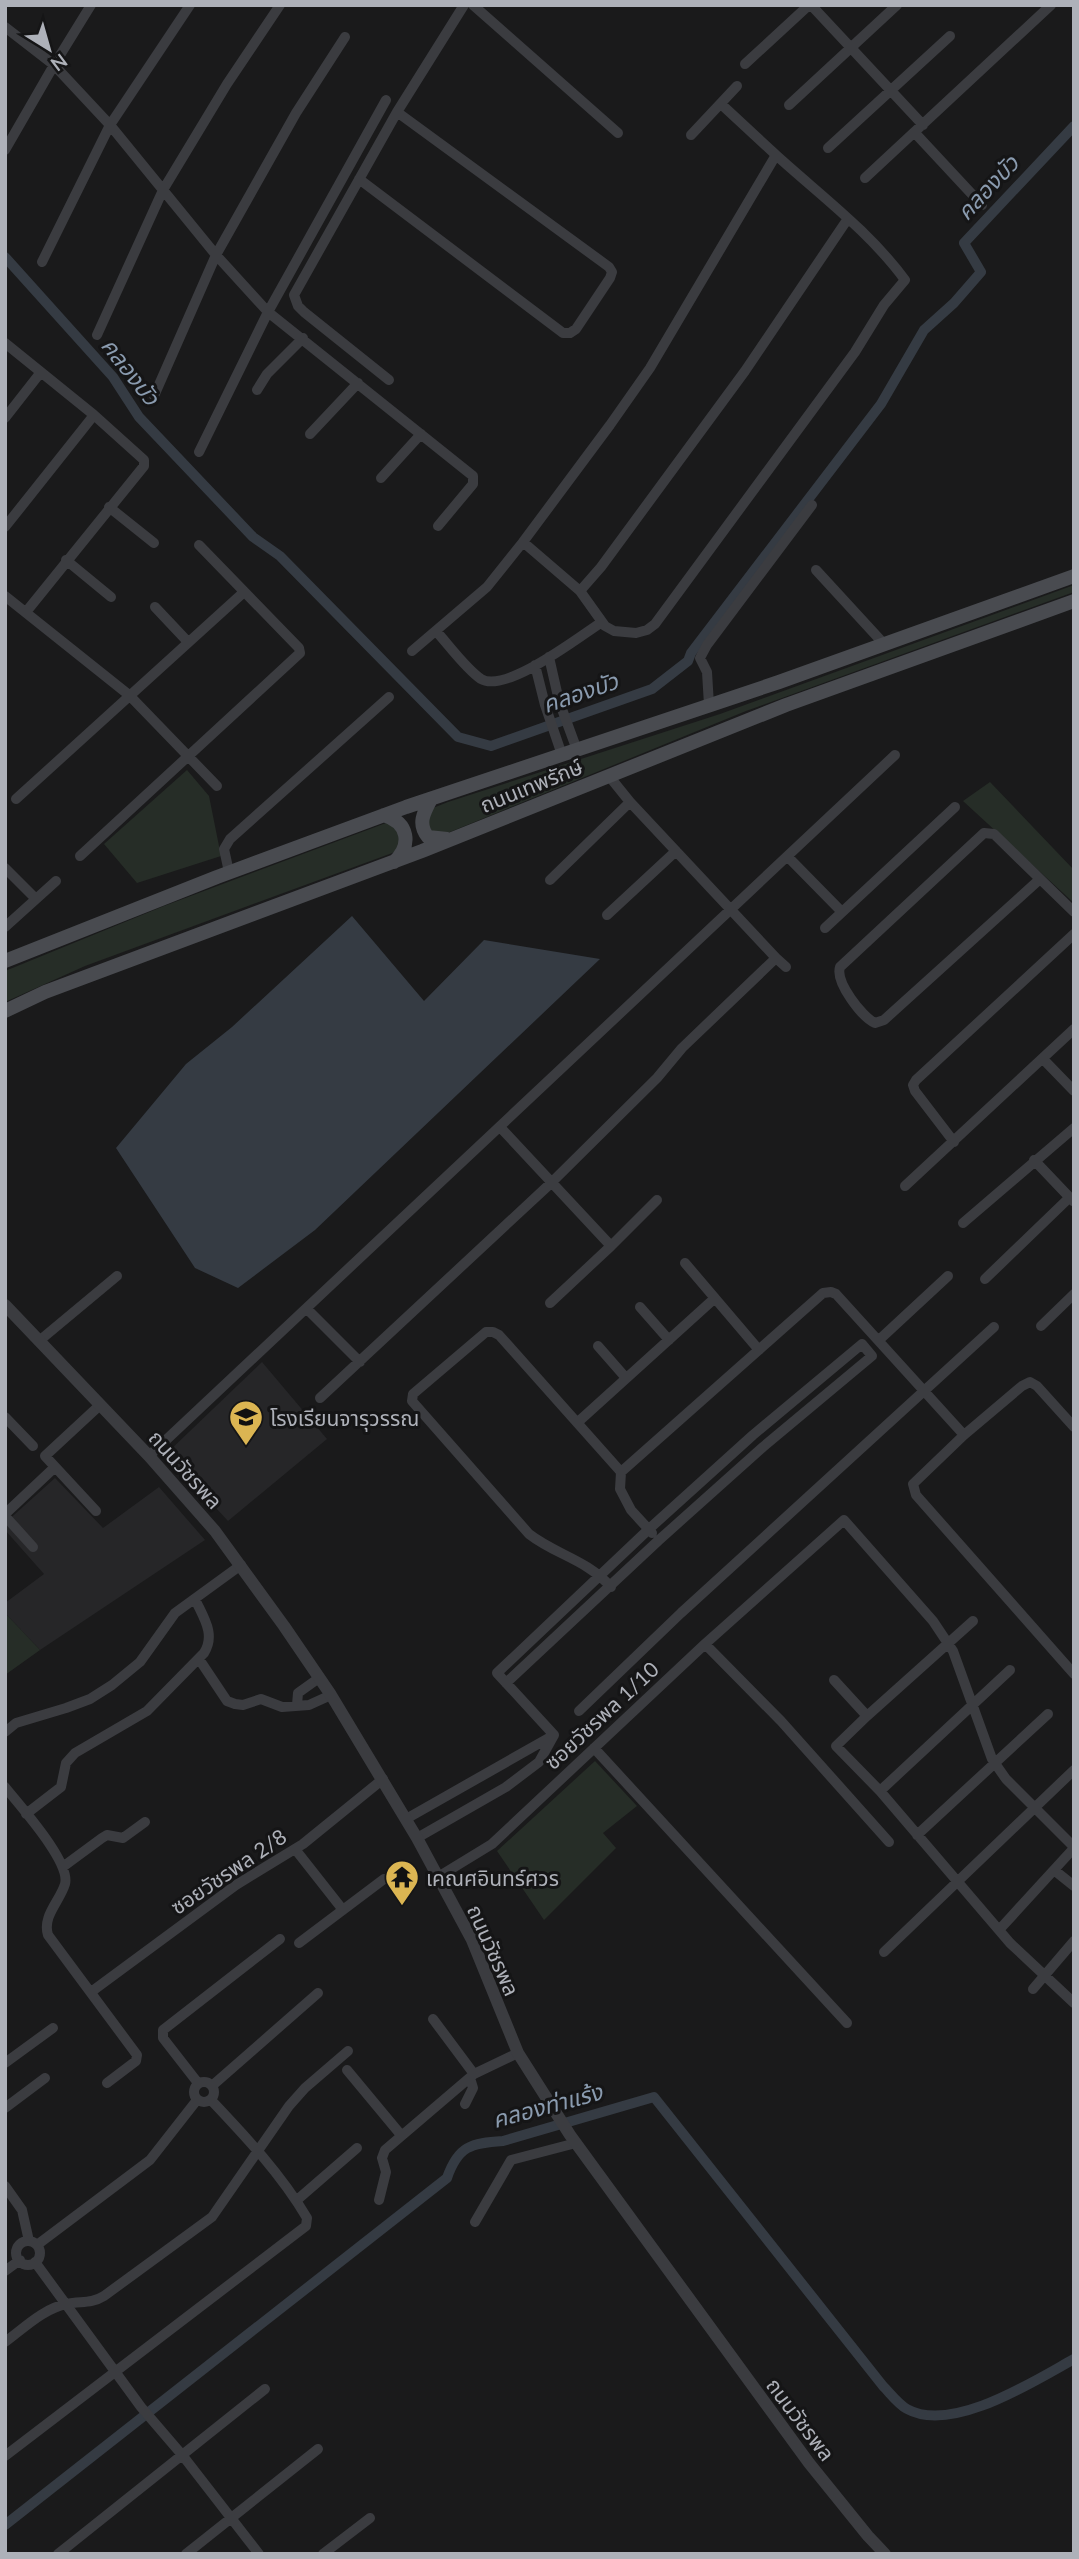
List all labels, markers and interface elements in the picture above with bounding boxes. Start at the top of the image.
north arrow [14,14,84,84]
text: N [47,49,72,77]
water label: คลองบัว [950,148,1024,225]
water label: คลองบัว [96,332,166,411]
water label: คลองบัว [539,666,622,718]
street label: ถนนเทพรักษ์ [476,753,586,817]
school or university icon: โรงเรียนจารุวรรณ [227,1398,265,1447]
place label: โรงเรียนจารุวรรณ [270,1405,419,1432]
street label: ถนนวัชรพล [144,1425,228,1513]
street label: ซอยวัชรพล 1/10 [539,1656,663,1774]
street label: ซอยวัชรพล 2/8 [165,1823,291,1919]
temple icon: เคณศอินทร์ศวร [383,1858,421,1907]
place label: เคณศอินทร์ศวร [426,1865,559,1890]
street label: ถนนวัชรพล [463,1901,525,1999]
water label: คลองท่าแร้ง [489,2076,607,2133]
street label: ถนนวัชรพล [762,2373,840,2465]

